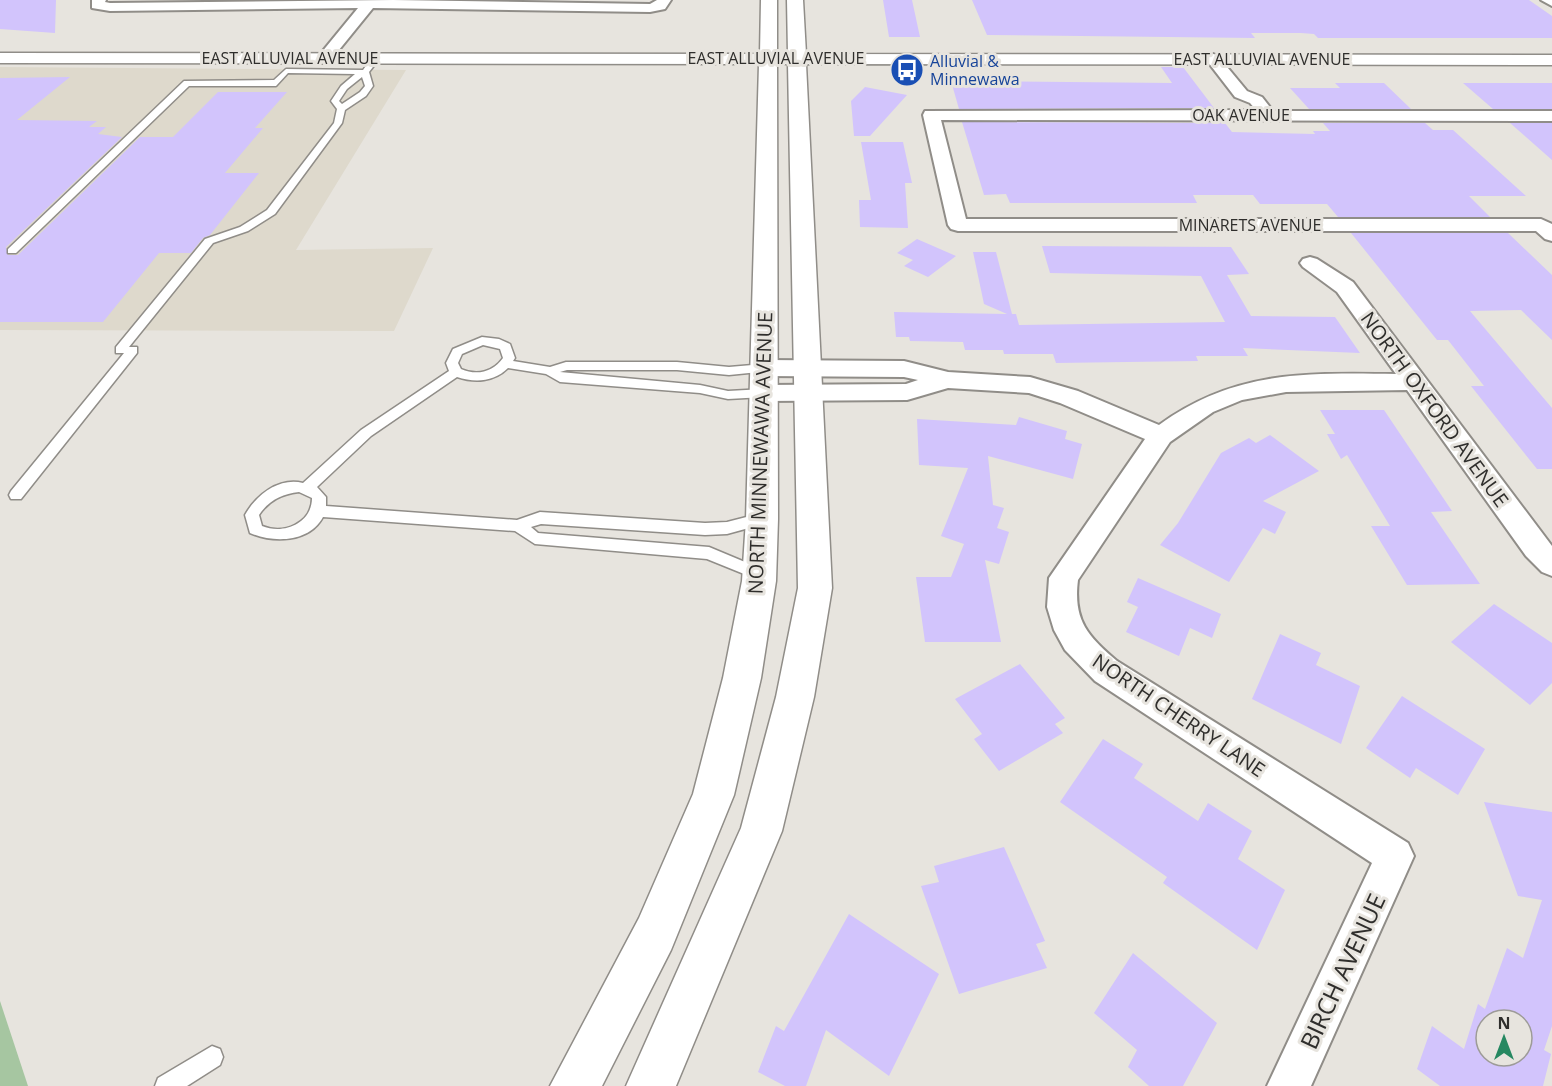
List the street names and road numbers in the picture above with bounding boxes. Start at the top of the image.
street label: EAST ALLUVIAL AVENUE [201,47,379,69]
street label: EAST ALLUVIAL AVENUE [687,47,865,69]
street label: EAST ALLUVIAL AVENUE [1173,48,1351,70]
street label: OAK AVENUE [1192,104,1290,126]
street label: MINARETS AVENUE [1179,214,1321,236]
street label: NORTH OXFORD AVENUE [1355,306,1515,512]
street label: NORTH MINNEWAWA AVENUE [742,311,778,595]
street label: NORTH CHERRY LANE [1087,647,1271,783]
street label: BIRCH AVENUE [1292,888,1392,1054]

